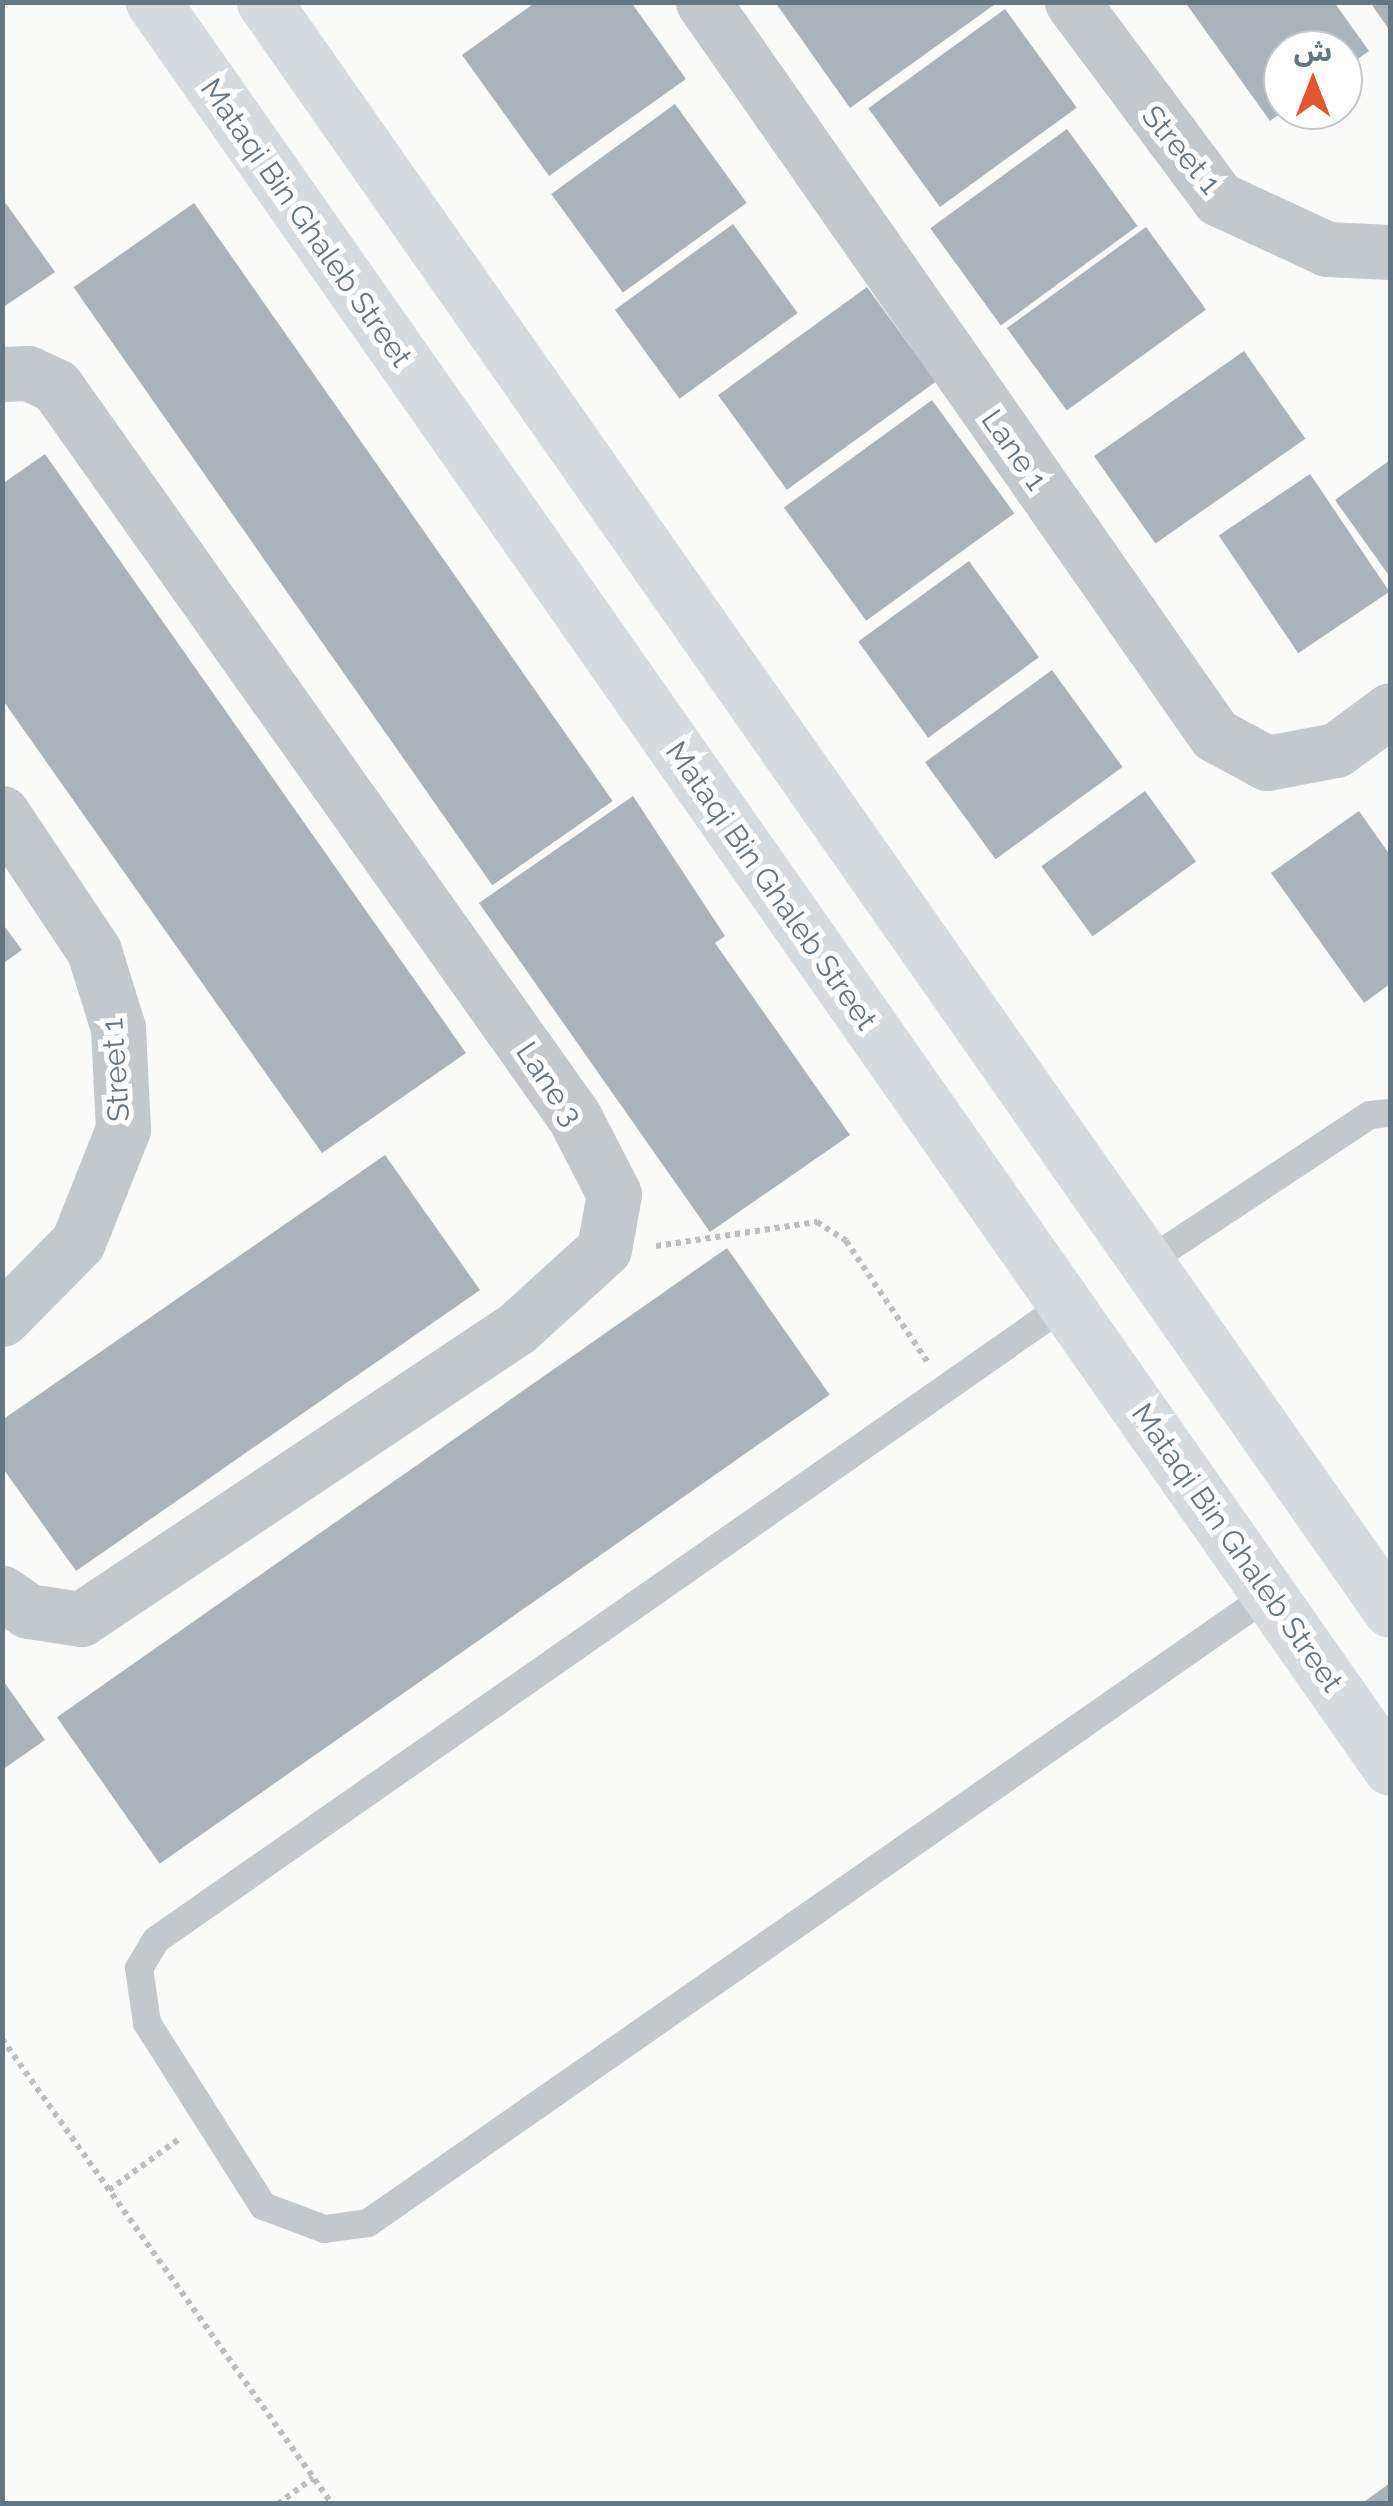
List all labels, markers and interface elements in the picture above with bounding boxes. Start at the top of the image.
north arrow [1263,30,1363,130]
text: ش [1294,35,1332,68]
street label: Mataqi Bin Ghaleb Street [193,72,419,374]
street label: Street 1 [1134,99,1228,201]
street label: Lane 1 [974,403,1054,497]
street label: Mataqi Bin Ghaleb Street [658,735,884,1037]
street label: Street 1 [94,1017,138,1123]
street label: Lane 3 [508,1036,590,1132]
street label: Mataqi Bin Ghaleb Street [1124,1397,1350,1699]

